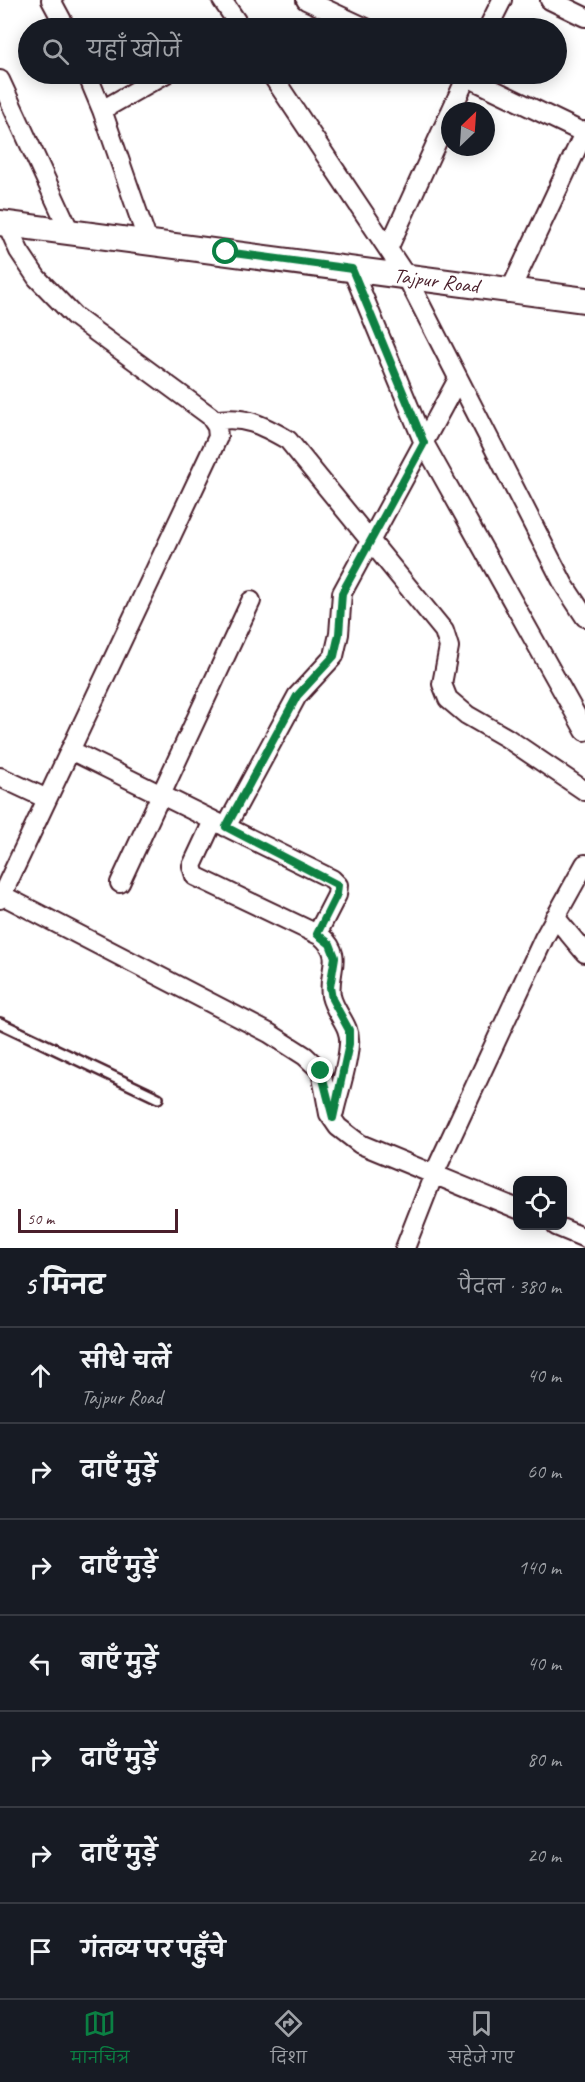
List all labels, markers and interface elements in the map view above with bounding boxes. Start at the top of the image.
search box [18,18,567,84]
icon: search [39,35,72,68]
text: यहाँ खोजें [87,36,181,64]
north arrow [441,102,495,156]
route start [212,238,238,264]
street label: Tajpur Road [392,262,484,299]
route end [307,1057,333,1083]
map controls [513,1176,567,1230]
button: locate [513,1176,567,1230]
scale bar [18,1206,178,1234]
text: 50 m [27,1209,54,1229]
text: 5 मिनट [24,1269,105,1302]
text: पैदल · 380 m [458,1274,561,1299]
text: सीधे चलें [81,1347,171,1375]
icon: ahead [24,1359,57,1392]
text: 40 m [527,1363,561,1388]
text: Tajpur Road [81,1385,162,1410]
icon: right [24,1455,57,1488]
text: दाएँ मुड़ें [81,1456,157,1484]
text: 60 m [527,1459,561,1484]
icon: right [24,1551,57,1584]
text: दाएँ मुड़ें [81,1552,157,1580]
text: 140 m [518,1555,561,1580]
icon: left [24,1647,57,1680]
text: बाएँ मुड़ें [81,1648,158,1676]
text: 40 m [527,1651,561,1676]
icon: right [24,1743,57,1776]
text: दाएँ मुड़ें [81,1744,157,1772]
text: 80 m [527,1747,561,1772]
icon: right [24,1839,57,1872]
text: दाएँ मुड़ें [81,1840,157,1868]
text: 20 m [527,1843,561,1868]
icon: arrive [24,1935,57,1968]
text: गंतव्य पर पहुँचे [81,1936,225,1964]
tab: मानचित्र [71,2007,129,2075]
tab: दिशा [271,2007,307,2075]
tab: सहेजे गए [448,2007,514,2075]

